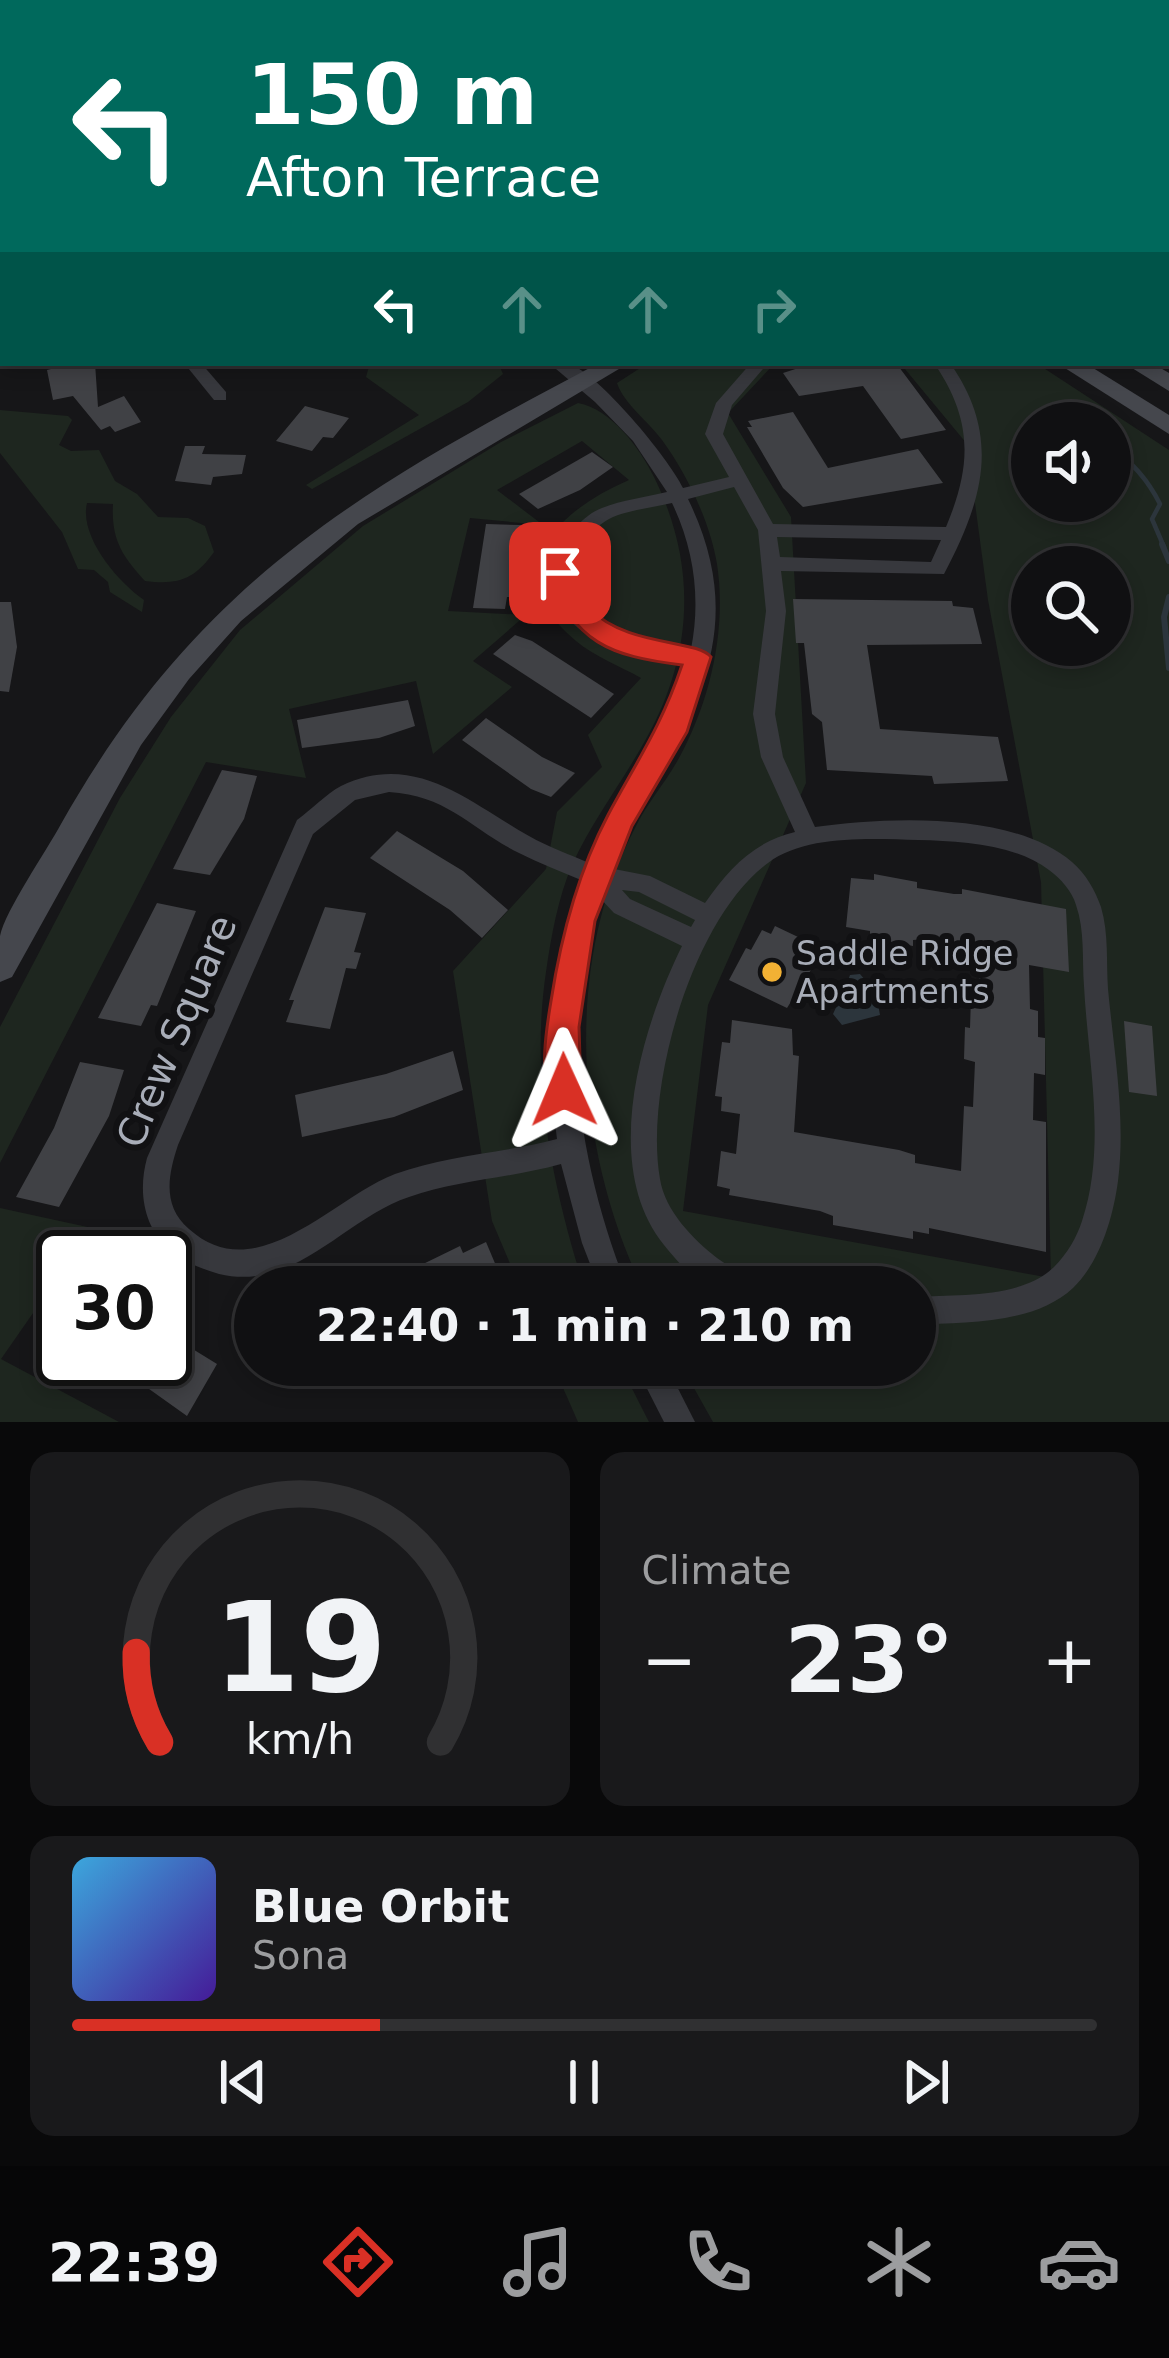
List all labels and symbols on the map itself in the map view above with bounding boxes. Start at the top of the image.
pin [509,522,611,624]
street label: Crew Square [107,908,246,1154]
place label: Saddle Ridge Apartments [796,934,1013,1011]
marker: Saddle Ridge Apartments [759,959,785,985]
position arrow [501,1027,627,1153]
speed limit sign: 30 [36,1230,192,1386]

